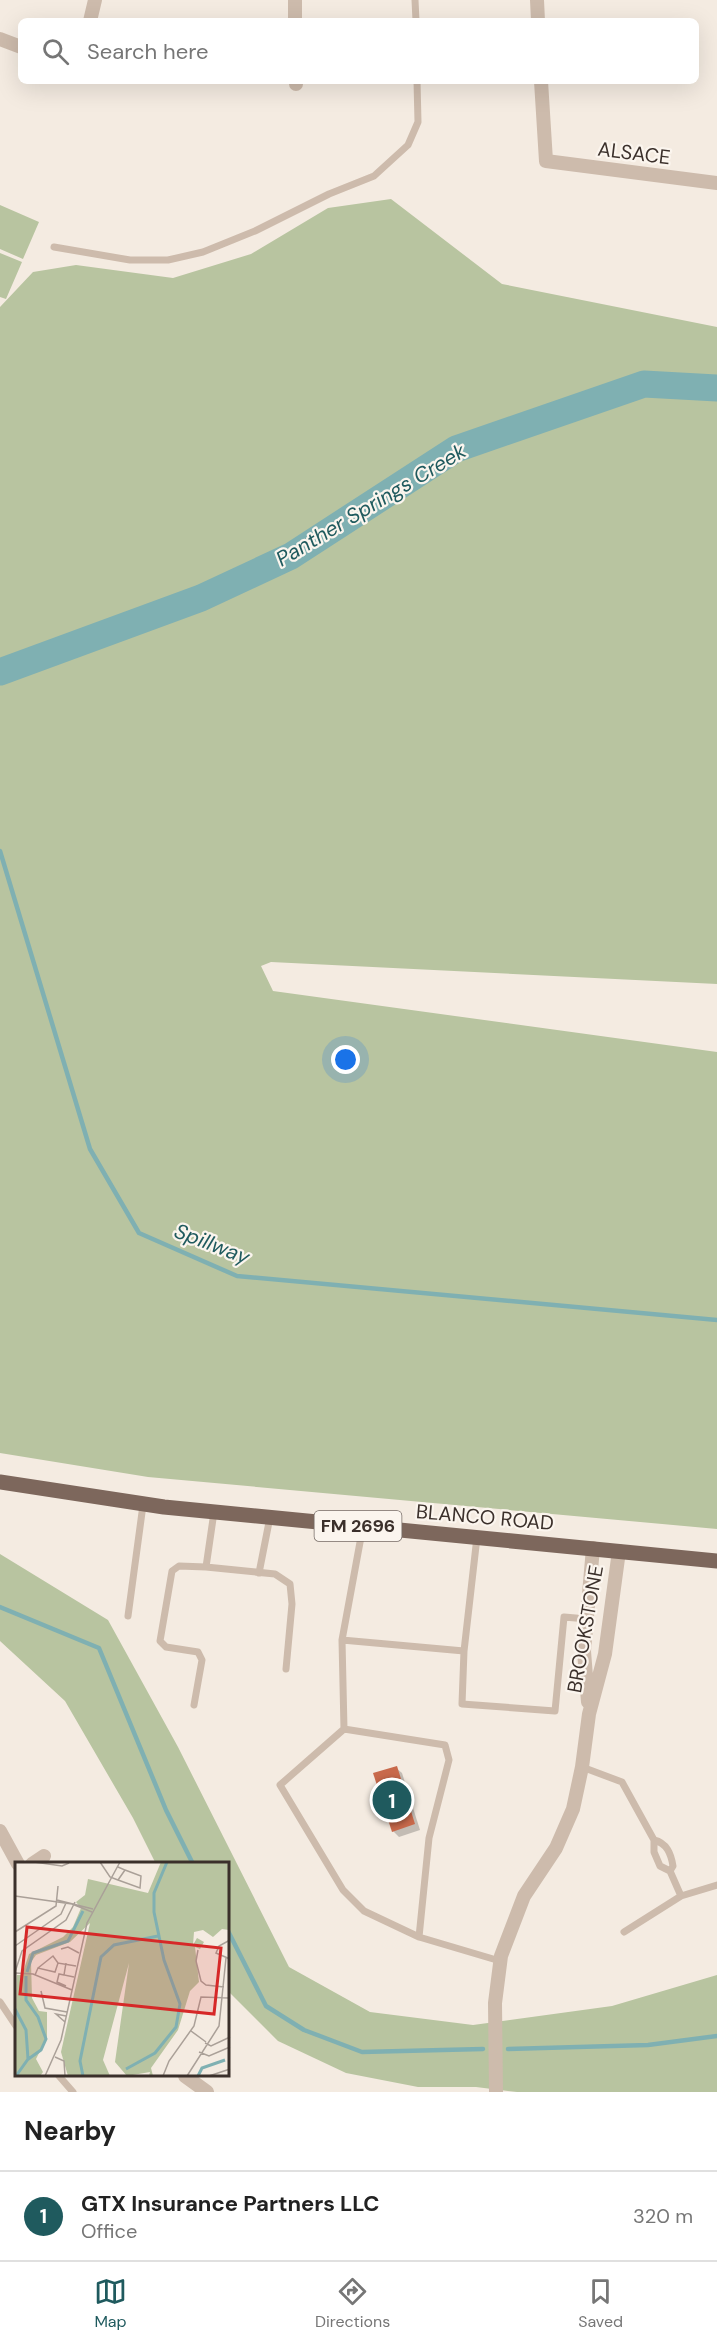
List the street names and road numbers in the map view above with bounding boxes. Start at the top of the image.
street label: ALSACE [596,136,672,170]
street label: BLANCO ROAD [415,1498,555,1536]
road number: FM 2696 [314,1511,401,1541]
street label: BROOKSTONE [561,1563,609,1695]

